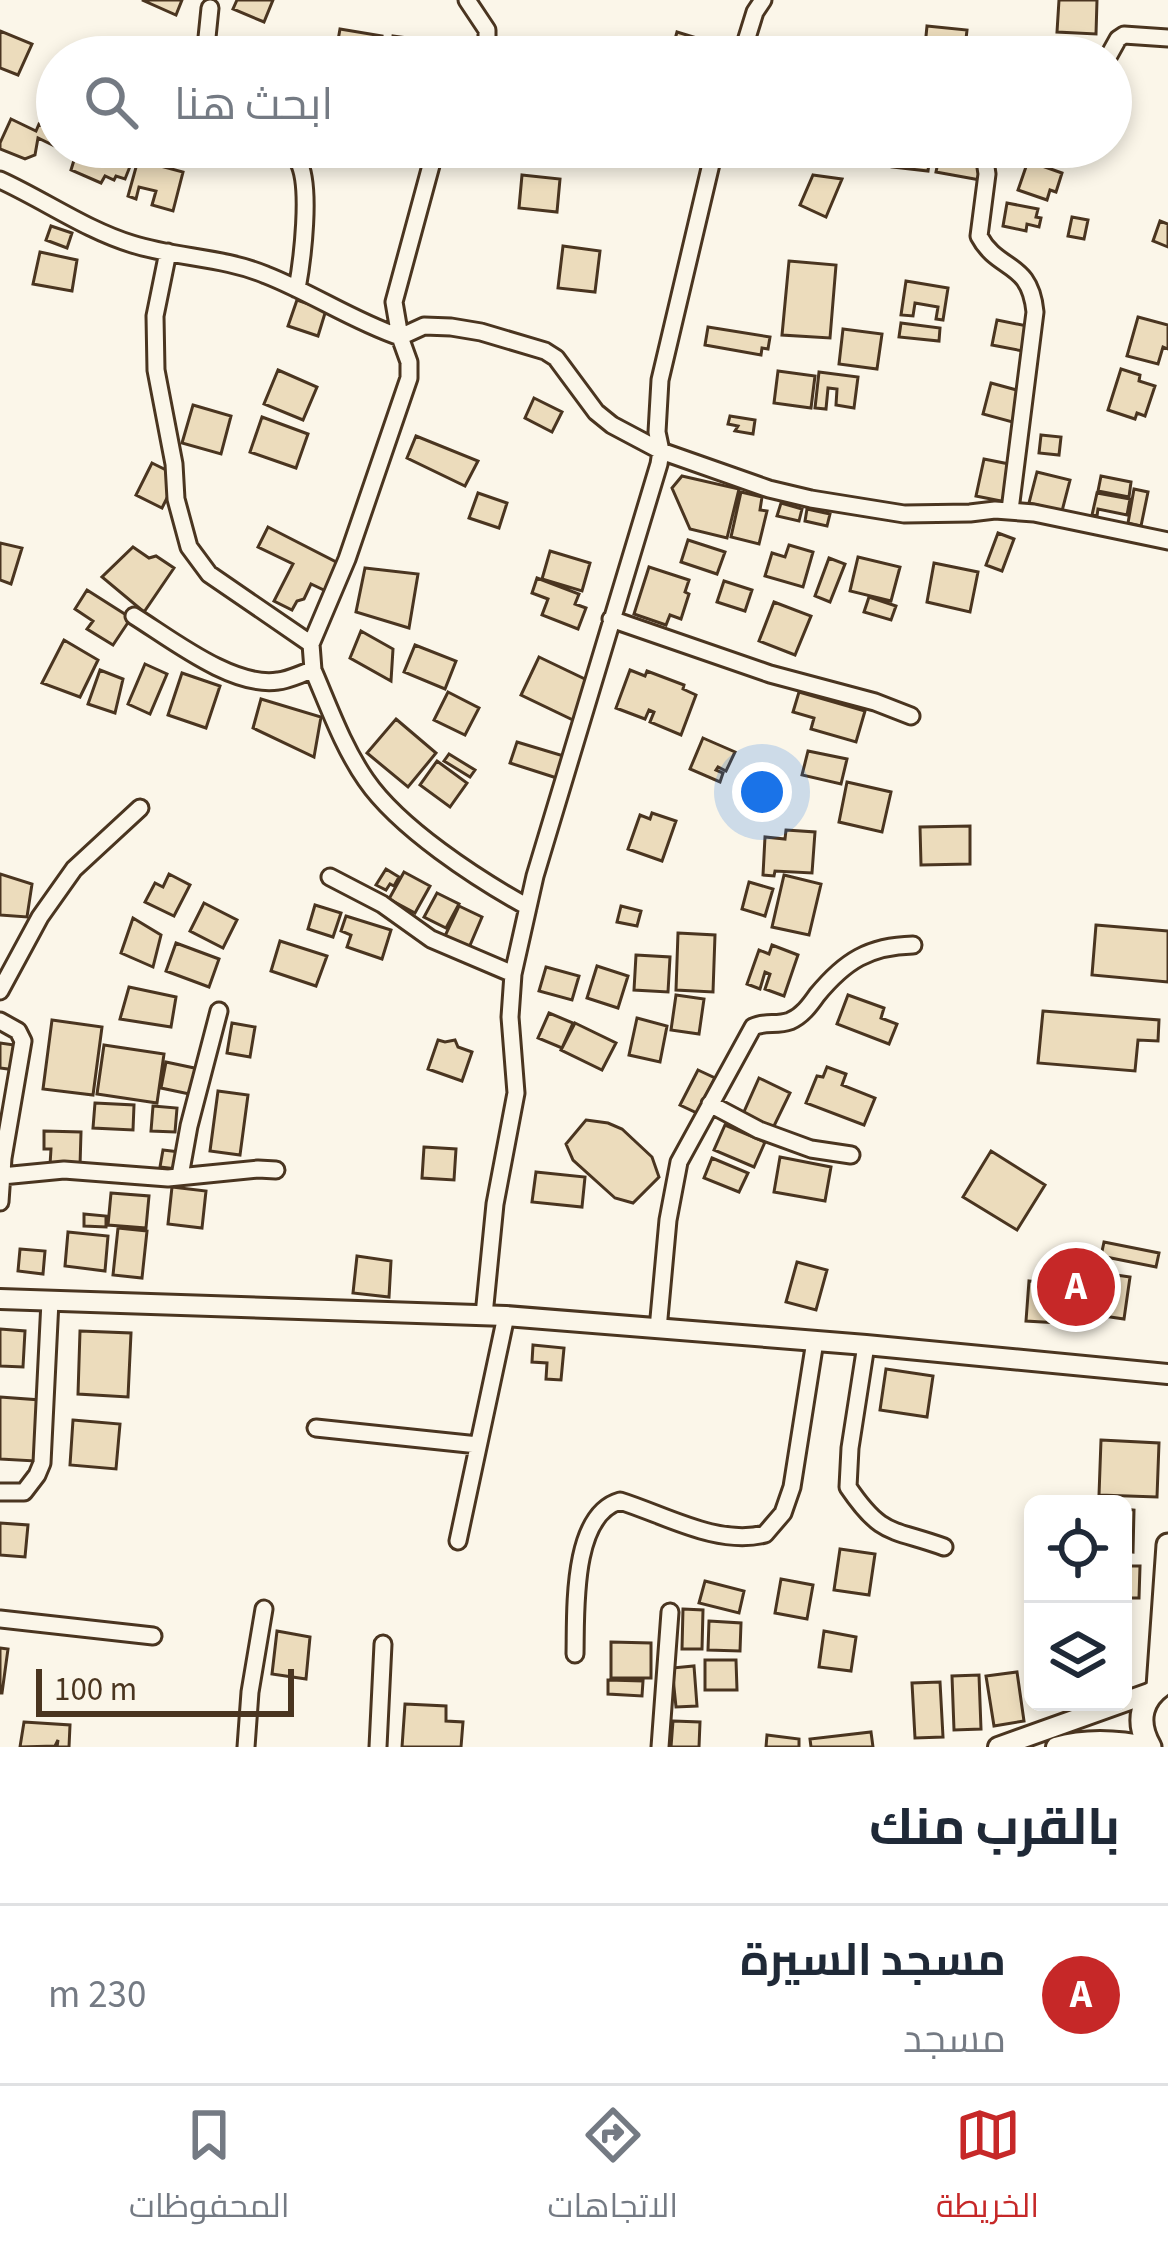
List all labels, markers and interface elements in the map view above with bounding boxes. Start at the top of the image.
search box [36,36,1132,168]
icon: search [78,69,144,135]
text: ابحث هنا [174,73,333,137]
your location [732,762,792,822]
pin: A [1037,1242,1115,1332]
map controls [1024,1495,1132,1711]
button: locate [1024,1495,1132,1603]
button: layers [1024,1603,1132,1711]
scale bar [36,1663,294,1716]
text: 100 m [54,1666,137,1713]
text: بالقرب منك [869,1792,1120,1864]
text: مسجد السيرة [740,1929,1006,1993]
text: 230 m [48,1967,146,2023]
text: A [1070,1967,1092,2023]
text: مسجد [903,2012,1006,2068]
tab: المحفوظات [129,2102,290,2236]
tab: الاتجاهات [547,2102,678,2236]
tab: الخريطة [936,2102,1039,2236]

